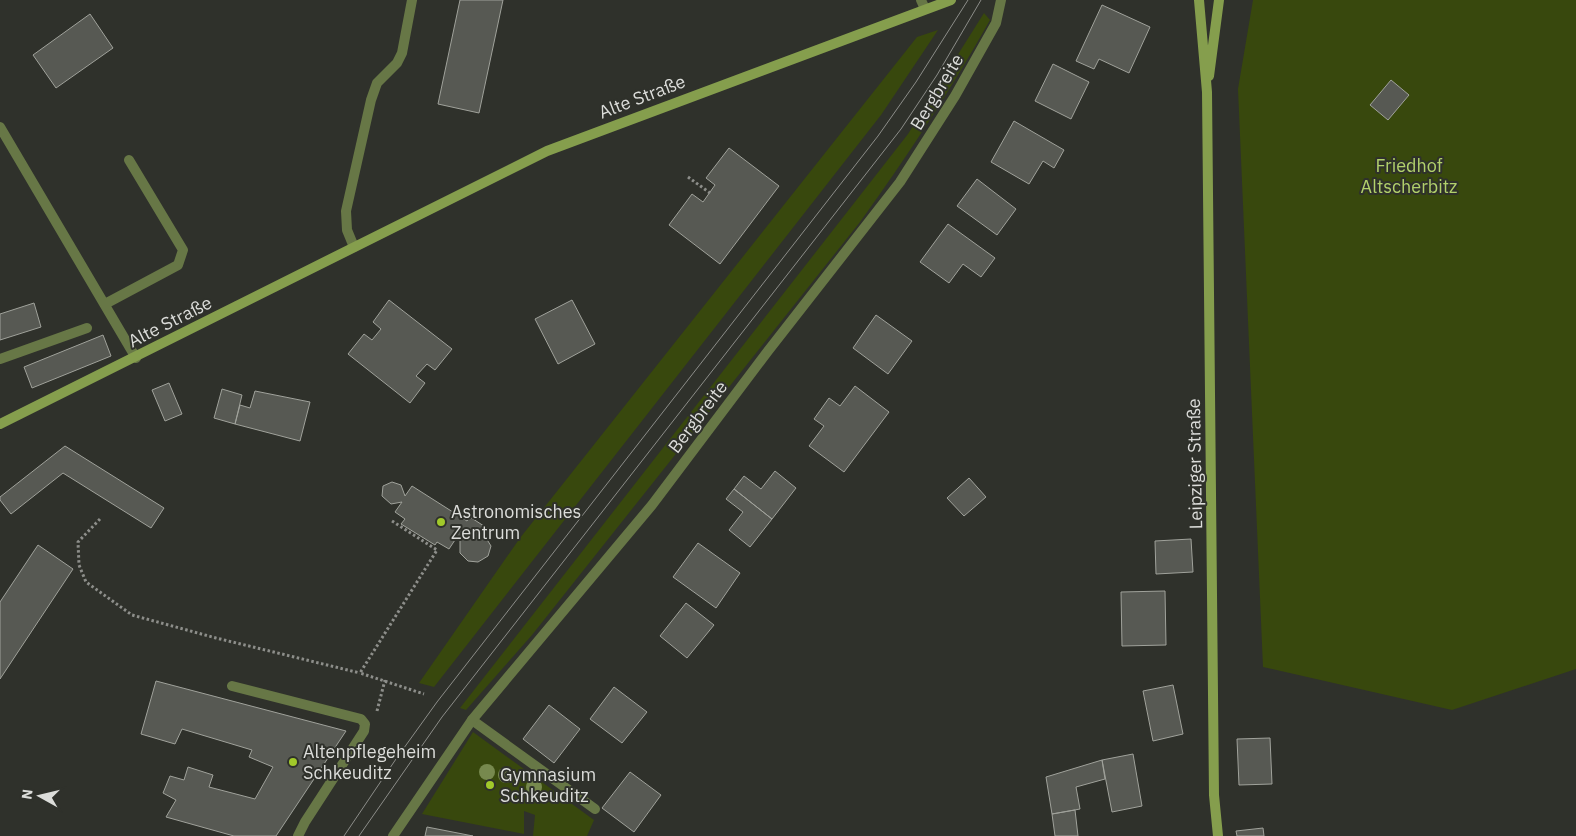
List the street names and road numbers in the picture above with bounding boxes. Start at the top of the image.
street label: Bergbreite [905,49,968,134]
street label: Alte Straße [595,69,689,124]
street label: Alte Straße [124,291,216,352]
street label: Bergbreite [663,376,732,457]
street label: Leipziger Straße [1182,398,1207,530]

